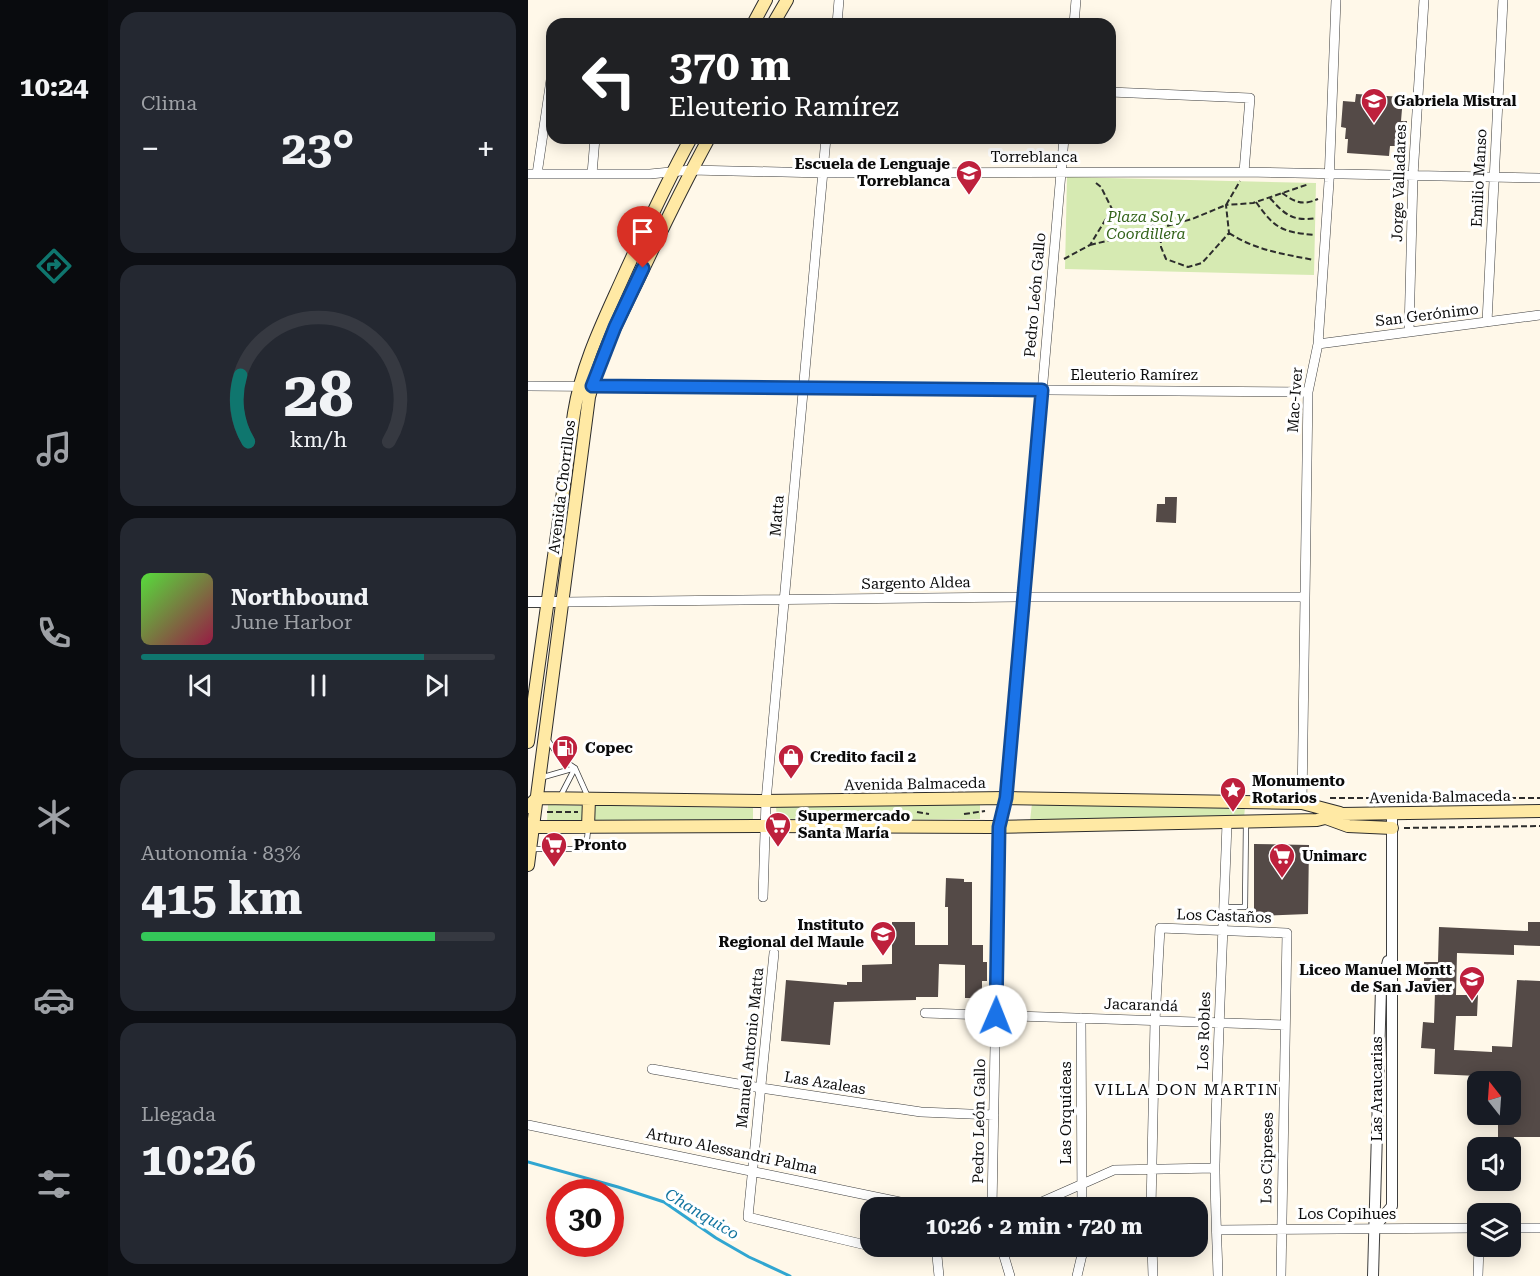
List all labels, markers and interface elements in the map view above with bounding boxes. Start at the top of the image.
text: 370 m [669,41,791,90]
icon: left [570,42,648,120]
text: 10:24 [20,71,88,103]
school or university icon: Gabriela Mistral [1359,86,1389,124]
text: Clima [141,91,197,115]
text: Eleuterio Ramírez [669,91,899,123]
place label: Gabriela Mistral [1394,92,1516,110]
text: 23° [282,122,354,175]
street label: Jorge Valladares [1388,124,1410,242]
street label: Emilio Manso [1467,128,1491,228]
text: − [141,129,159,168]
text: + [477,129,495,168]
street label: Torreblanca [990,148,1078,166]
place label: Escuela de Lenguaje Torreblanca [795,155,950,190]
school or university icon: Escuela de Lenguaje Torreblanca [954,158,984,196]
pin [617,206,668,268]
park label: Plaza Sol y Coordillera [1106,208,1186,243]
icon: arrive [626,215,659,248]
street label: Pedro León Gallo [1021,232,1049,358]
icon: directions [33,245,75,287]
street label: San Gerónimo [1374,300,1480,330]
text: 28 [283,358,353,431]
street label: Eleuterio Ramírez [1070,366,1198,384]
street label: Mac-Iver [1284,367,1306,433]
street label: Avenida Chorrillos [545,419,579,555]
icon: music [33,428,75,470]
text: km/h [289,428,347,453]
street label: Matta [766,495,788,537]
street label: Sargento Aldea [861,573,971,593]
text: Northbound [231,585,369,610]
text: June Harbor [231,610,352,634]
icon: phone [33,612,75,654]
icon: previous [184,669,217,702]
icon: pause [302,669,335,702]
icon: next [420,669,453,702]
fuel station icon: Copec [550,733,580,771]
place label: Copec [585,739,633,757]
shop icon: Credito facil 2 [776,742,806,780]
place label: Credito facil 2 [810,748,916,766]
place label: Monumento Rotarios [1252,772,1345,807]
street label: Avenida Balmaceda [844,774,986,794]
place icon: Monumento Rotarios [1218,775,1248,813]
street label: Avenida Balmaceda [1369,787,1511,807]
icon: climate [33,796,75,838]
place label: Supermercado Santa María [798,807,911,842]
supermarket icon: Supermercado Santa María [763,810,793,848]
supermarket icon: Pronto [539,830,569,868]
place label: Pronto [574,836,627,854]
text: Autonomía · 83% [141,841,301,865]
supermarket icon: Unimarc [1267,841,1297,879]
place label: Unimarc [1302,847,1367,865]
text: 415 km [141,872,302,925]
street label: Los Castaños [1176,905,1272,927]
place label: Instituto Regional del Maule [719,916,864,951]
school or university icon: Instituto Regional del Maule [868,919,898,957]
place label: Liceo Manuel Montt de San Javier [1299,961,1452,996]
school or university icon: Liceo Manuel Montt de San Javier [1457,964,1487,1002]
street label: Manuel Antonio Matta [733,967,767,1129]
icon: car [33,979,75,1021]
position arrow [964,984,1028,1048]
street label: Los Robles [1194,991,1214,1071]
street label: Jacarandá [1104,995,1178,1015]
street label: Las Araucarias [1368,1036,1386,1142]
street label: Pedro León Gallo [969,1058,989,1184]
street label: Las Orquídeas [1057,1061,1075,1165]
street label: Las Azaleas [783,1068,867,1098]
north arrow [1467,1071,1521,1125]
map controls [1467,1071,1521,1257]
district label: VILLA DON MARTIN [1095,1080,1279,1099]
text: Llegada [141,1102,216,1126]
street label: Los Cipreses [1257,1112,1277,1204]
street label: Arturo Alessandri Palma [645,1124,819,1178]
text: 10:26 [141,1133,256,1186]
button: sound [1467,1137,1521,1191]
icon: filters [33,1163,75,1205]
speed limit sign: 30 [546,1179,624,1257]
water label: Chanquico [662,1185,742,1243]
button: layers [1467,1203,1521,1257]
street label: Los Copihues [1298,1205,1396,1223]
text: 10:26 · 2 min · 720 m [925,1214,1143,1239]

